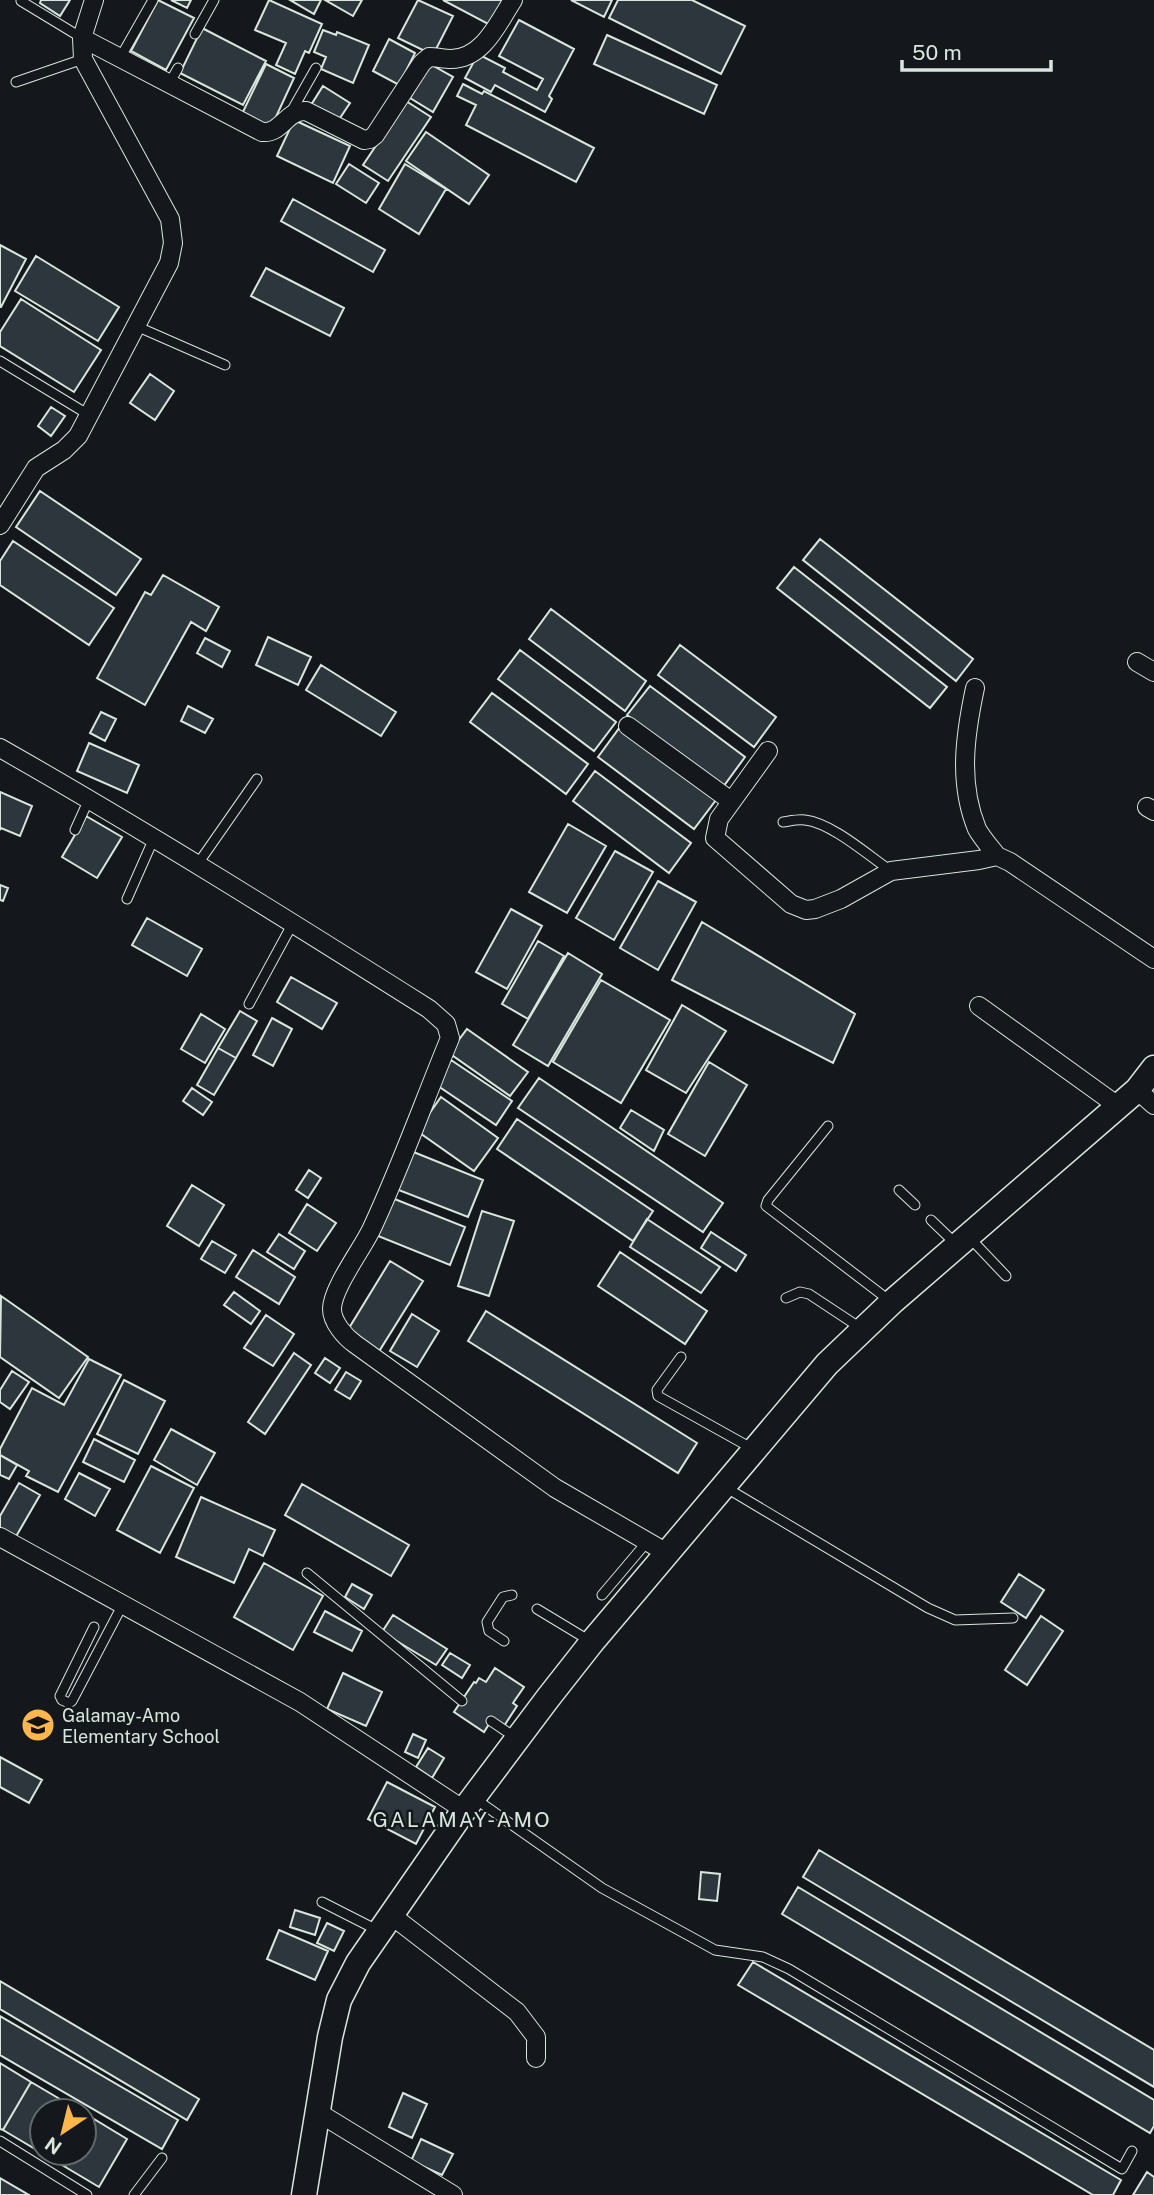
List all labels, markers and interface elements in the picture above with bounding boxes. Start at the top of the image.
scale bar [902,28,1051,72]
text: 50 m [912,40,962,65]
place label: Galamay-Amo Elementary School [62,1705,220,1747]
school or university icon: Galamay-Amo Elementary School [19,1706,57,1744]
district label: GALAMAY-AMO [372,1807,552,1832]
north arrow [28,2097,98,2167]
text: N [41,2133,66,2159]

